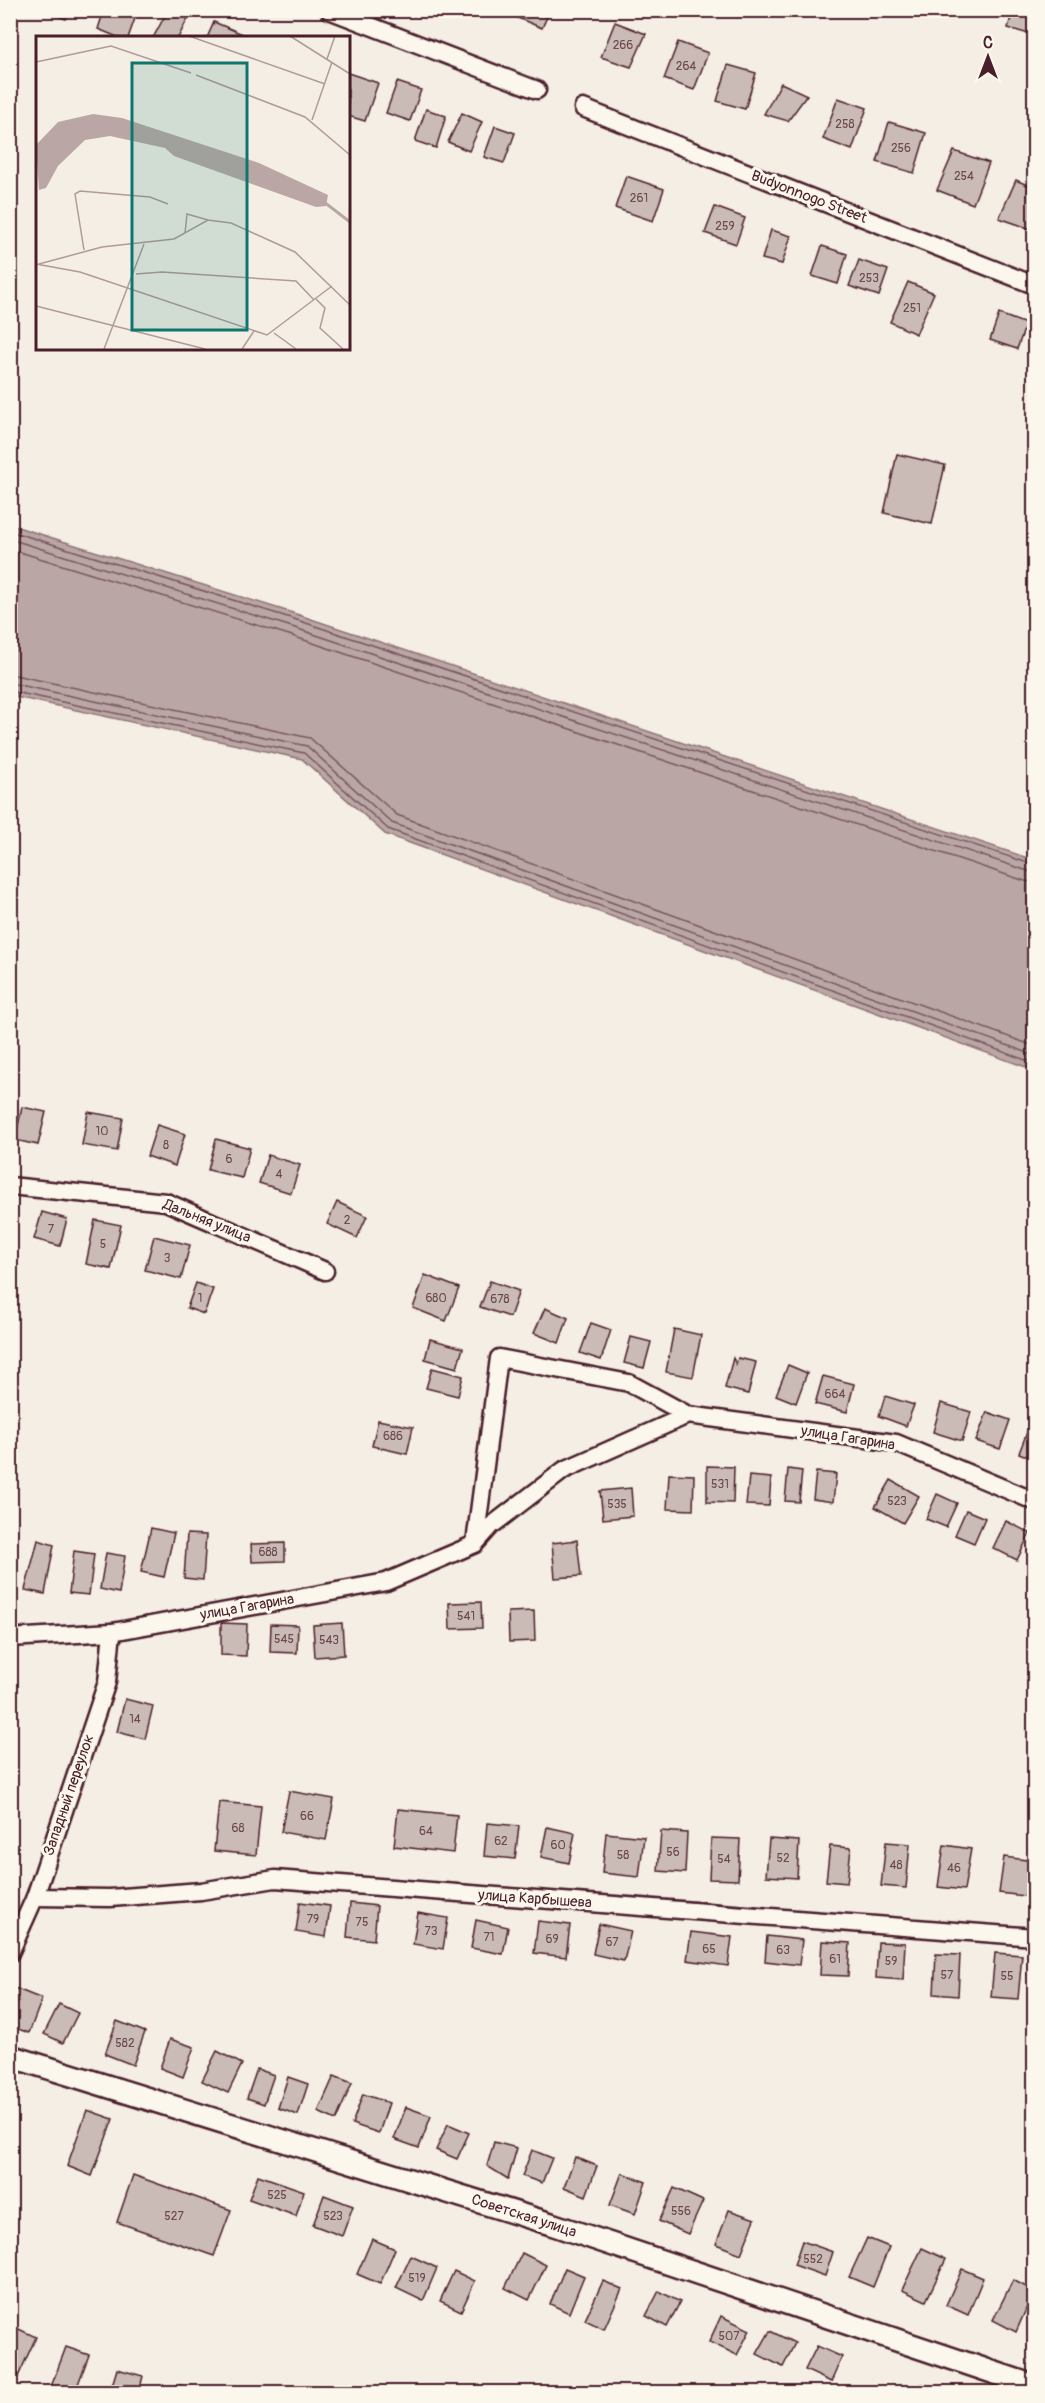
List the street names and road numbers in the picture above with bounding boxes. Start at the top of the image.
street label: Budyonnogo Street [748,166,870,228]
street label: Дальняя улица [159,1194,254,1247]
street label: улица Гагарина [799,1421,896,1455]
street label: улица Гагарина [198,1589,295,1625]
street label: Западный переулок [39,1732,99,1858]
street label: улица Карбышева [477,1885,592,1912]
street label: Советская улица [469,2190,579,2242]

